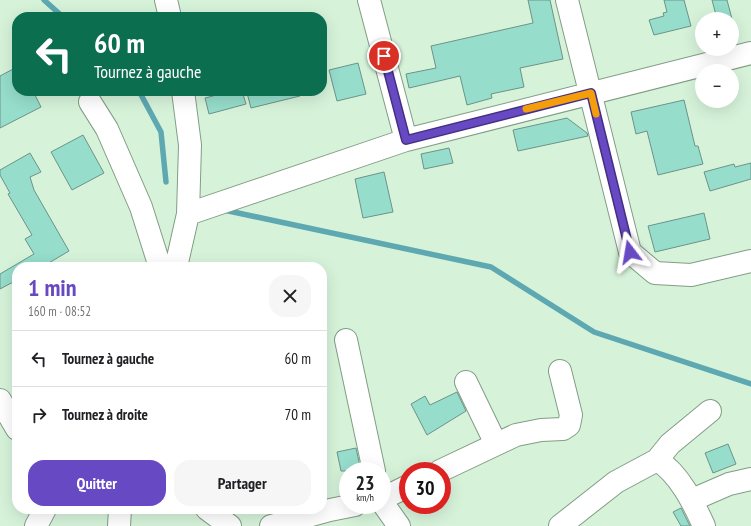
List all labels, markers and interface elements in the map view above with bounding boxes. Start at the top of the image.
map controls [695,12,739,108]
button: + [695,12,739,56]
text: 60 m [94,24,145,61]
icon: left [28,28,80,80]
pin [367,39,401,73]
icon: arrive [373,45,395,67]
text: Tournez à gauche [94,60,201,83]
button: − [695,64,739,108]
position arrow [609,231,651,273]
text: 1 min [28,272,76,303]
button: close [269,275,311,317]
text: 160 m · 08:52 [28,303,91,320]
icon: left [28,348,50,370]
text: Tournez à gauche [62,349,154,368]
text: 60 m [285,349,311,368]
icon: right [28,404,50,426]
text: Tournez à droite [62,405,148,424]
text: 70 m [285,405,311,424]
button: Quitter [28,460,166,506]
button: Partager [174,460,311,506]
speed limit sign: 30 [399,462,451,514]
text: 23 [355,470,375,496]
text: km/h [356,491,374,504]

